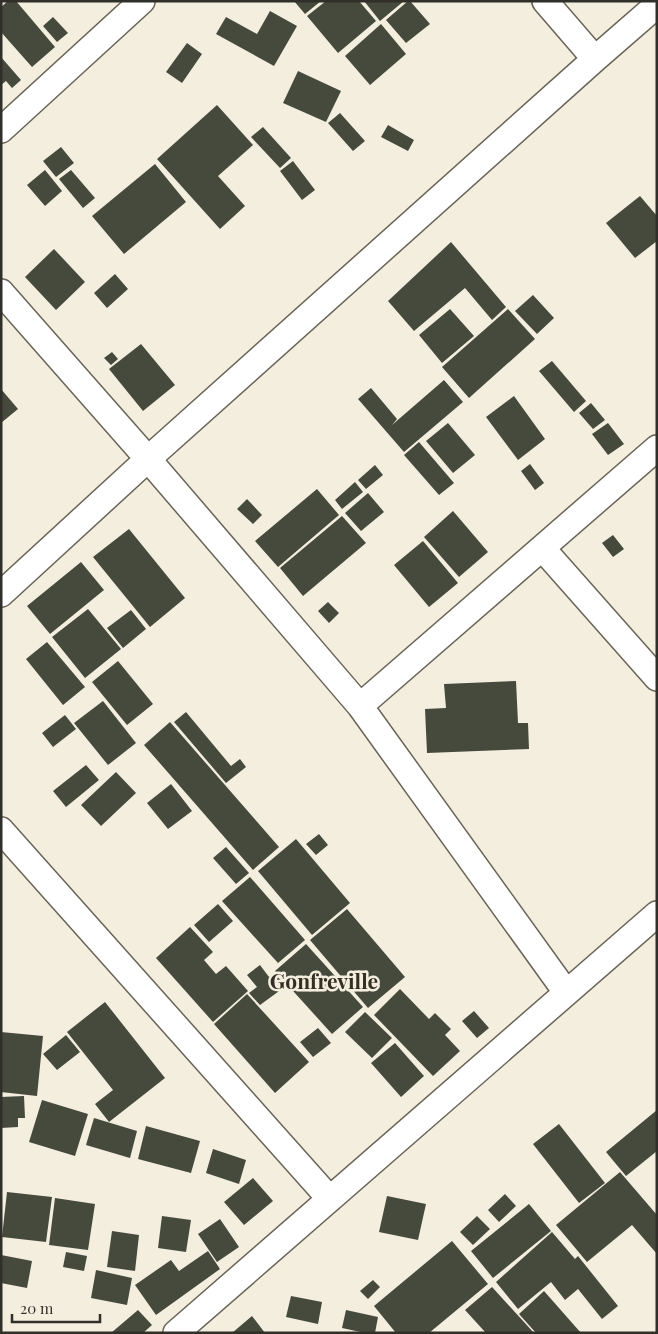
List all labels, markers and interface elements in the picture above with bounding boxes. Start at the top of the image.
district label: Gonfreville [270,966,378,994]
scale bar [12,1292,100,1324]
text: 20 m [20,1298,54,1318]

